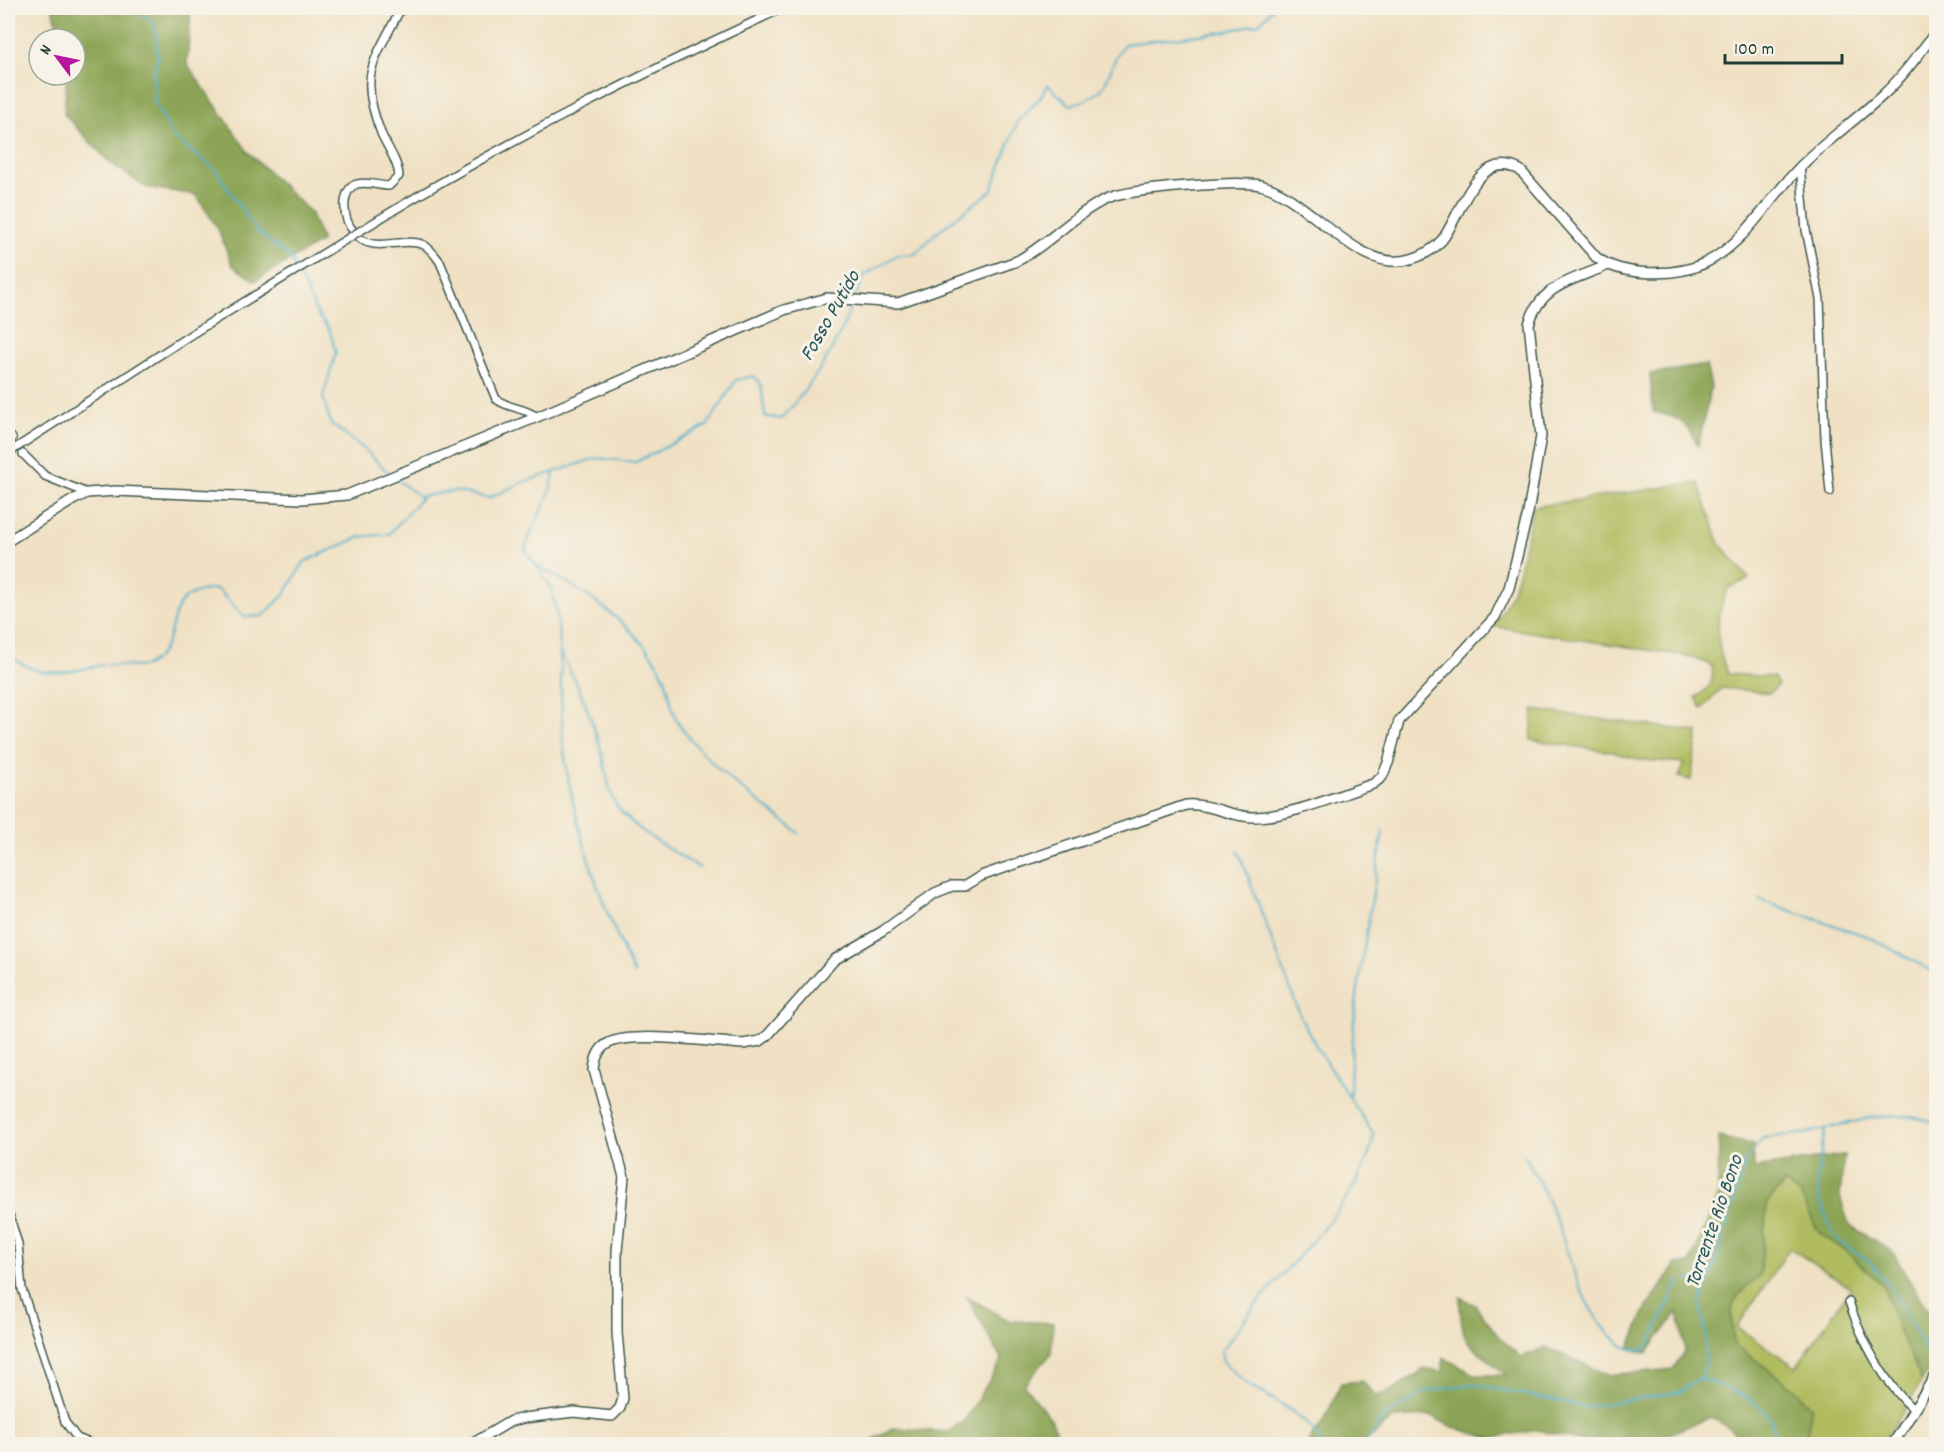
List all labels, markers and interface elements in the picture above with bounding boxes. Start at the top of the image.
north arrow [27,27,87,87]
scale bar [1725,27,1842,65]
text: 100 m [1734,38,1774,63]
text: N [35,41,58,60]
water label: Fosso Putido [794,264,870,367]
water label: Torrente Rio Bono [1679,1150,1753,1292]

